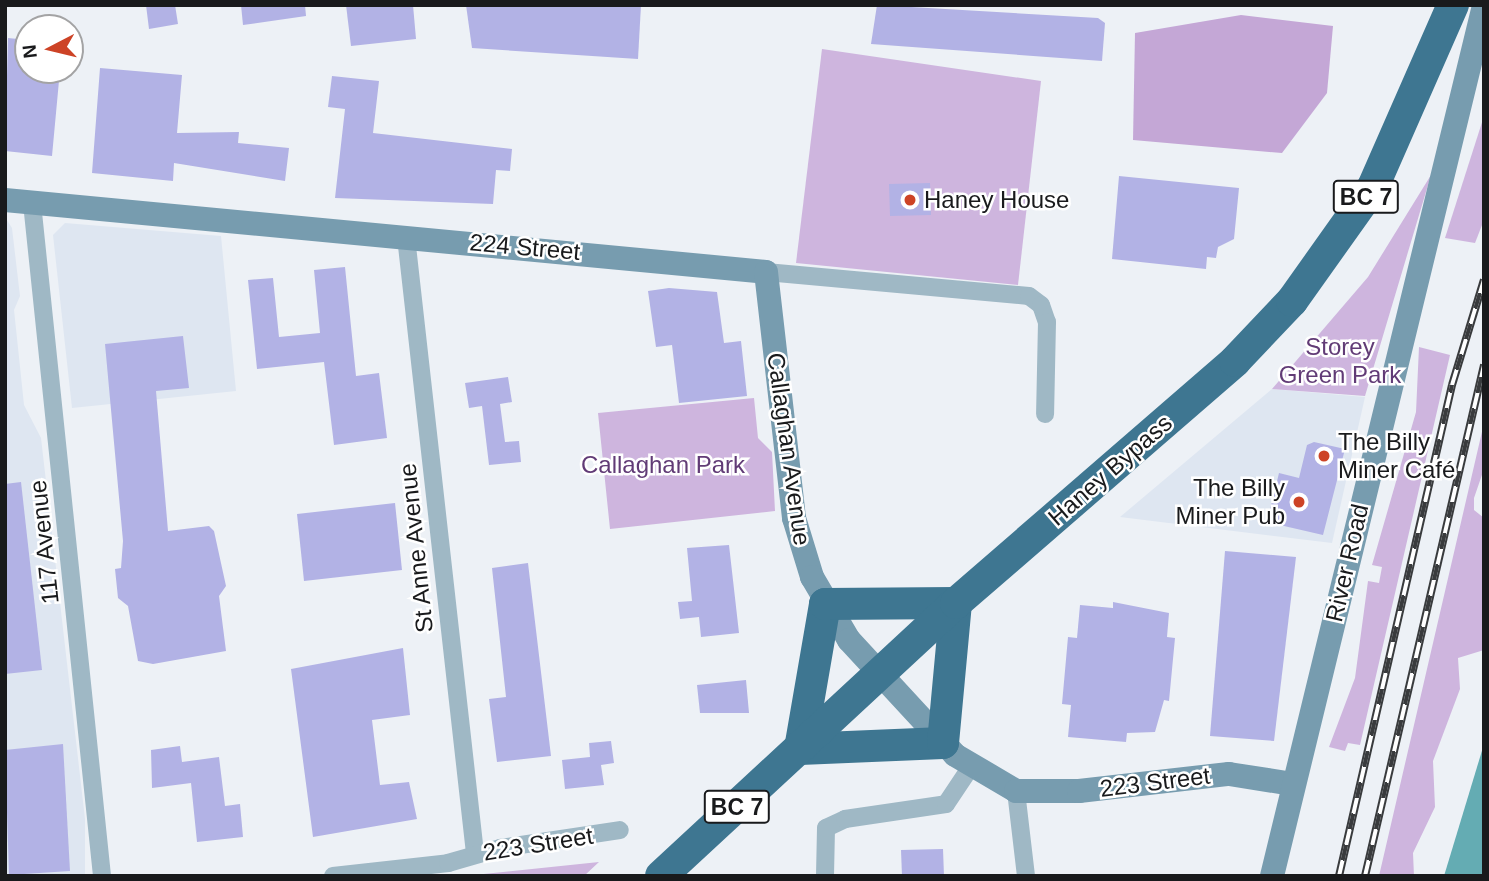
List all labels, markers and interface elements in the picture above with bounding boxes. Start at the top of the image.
north arrow [14,14,84,84]
text: N [18,43,41,59]
road number: BC 7 [1333,178,1399,216]
place label: Haney House [924,186,1069,214]
marker: Haney House [902,192,918,208]
street label: 224 Street [469,228,581,266]
park label: Storey Green Park [1279,333,1401,389]
street label: Callaghan Avenue [761,350,817,548]
street label: Haney Bypass [1042,408,1178,532]
place label: The Billy Miner Café [1338,428,1455,484]
marker: The Billy Miner Café [1316,448,1332,464]
park label: Callaghan Park [581,451,745,479]
street label: St Anne Avenue [393,460,439,636]
place label: The Billy Miner Pub [1176,474,1285,530]
street label: 117 Avenue [23,478,65,606]
marker: The Billy Miner Pub [1291,494,1307,510]
street label: River Road [1319,501,1375,625]
street label: 223 Street [1098,761,1212,803]
road number: BC 7 [704,788,770,827]
street label: 223 Street [481,821,595,867]

